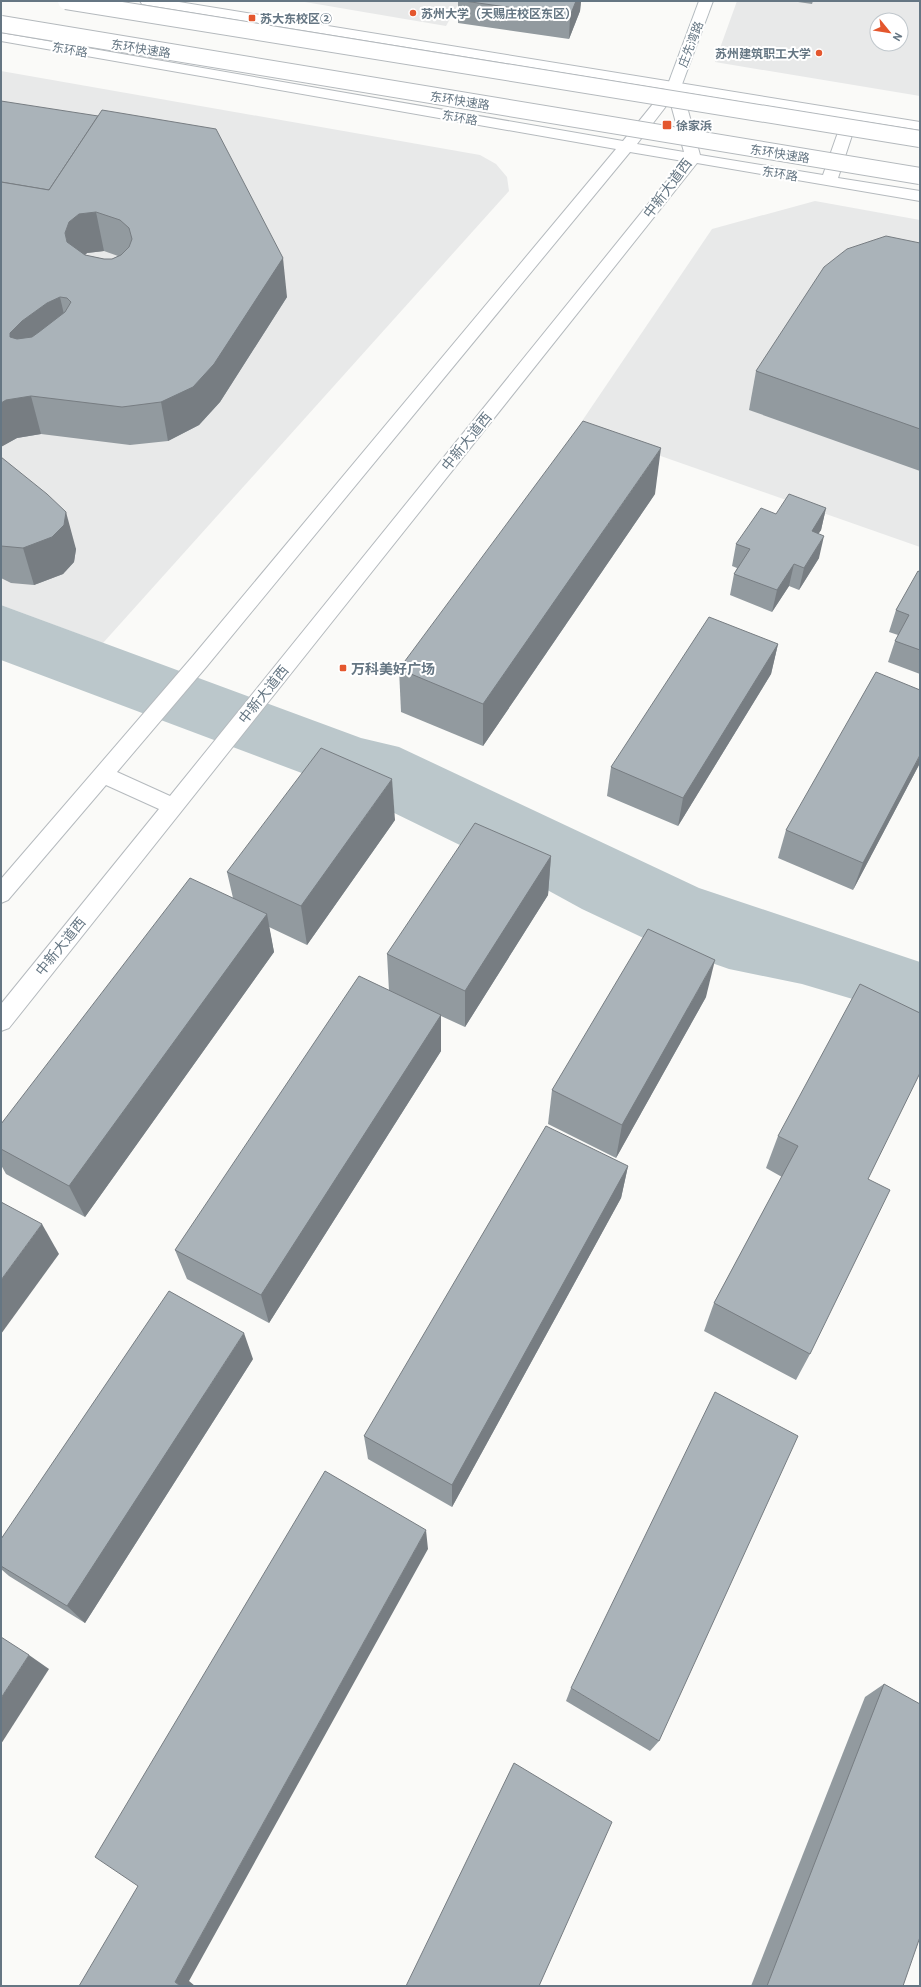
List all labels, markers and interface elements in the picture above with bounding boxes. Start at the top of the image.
place label: 苏州大学（天赐庄校区东区） [421,6,577,20]
marker: 苏州大学（天赐庄校区东区） [408,8,418,18]
place label: 苏大东校区② [260,11,332,25]
north arrow [869,12,909,52]
marker: 苏大东校区② [247,13,257,23]
street label: 庄先湾路 [675,19,705,69]
text: N [891,31,906,44]
street label: 东环快速路 [110,36,172,60]
street label: 东环路 [51,39,89,59]
place label: 苏州建筑职工大学 [715,46,811,60]
marker: 苏州建筑职工大学 [814,48,824,58]
street label: 东环快速路 [429,88,491,112]
street label: 东环路 [441,107,479,127]
place label: 徐家浜 [676,118,712,132]
marker: 徐家浜 [661,119,673,131]
street label: 东环快速路 [749,141,811,165]
street label: 中新大道西 [639,155,695,221]
street label: 东环路 [761,163,799,183]
street label: 中新大道西 [437,408,495,474]
place label: 万科美好广场 [351,660,435,677]
street label: 中新大道西 [234,661,292,727]
marker: 万科美好广场 [338,663,348,673]
street label: 中新大道西 [31,913,89,979]

